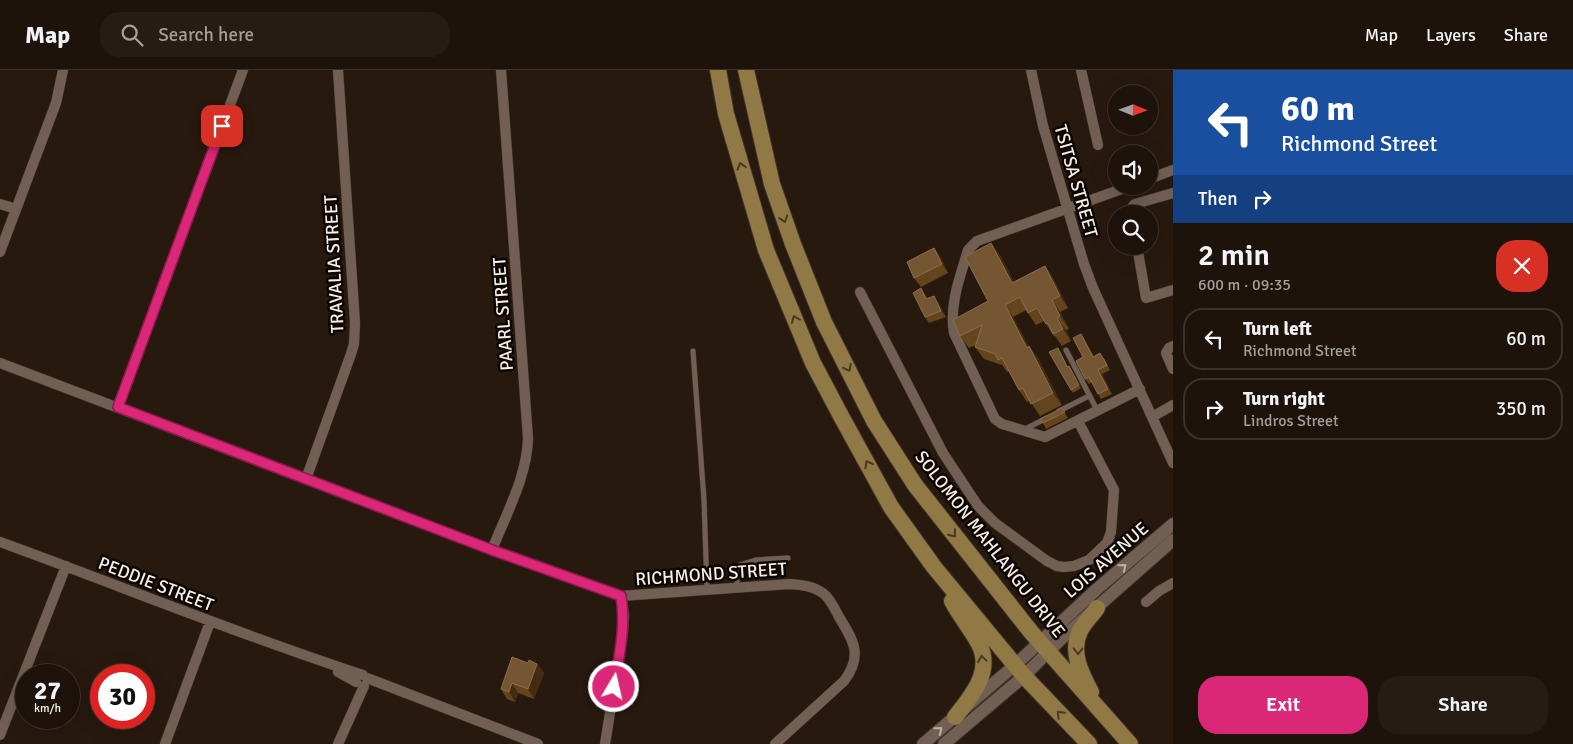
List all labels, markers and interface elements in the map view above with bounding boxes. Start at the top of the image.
search box [100,12,450,57]
text: Map [25,20,70,50]
icon: search [118,21,146,49]
text: Search here [158,23,254,47]
text: Map [1365,24,1398,46]
text: Layers [1426,24,1476,46]
text: Share [1504,24,1548,46]
north arrow [1108,85,1158,135]
map controls [1108,85,1158,255]
text: 60 m [1281,87,1355,130]
icon: left [1198,90,1263,155]
pin [201,105,243,147]
icon: arrive [208,112,236,140]
street label: TSITSA STREET [1049,122,1103,240]
text: Richmond Street [1281,130,1437,157]
button: sound [1108,145,1158,195]
one-way arrow [736,162,746,170]
icon: right [1248,185,1276,213]
text: Then [1198,187,1238,211]
street label: TRAVALIA STREET [319,194,349,334]
button: search [1108,205,1158,255]
one-way arrow [778,214,788,222]
text: 2 min [1198,237,1270,274]
button: close [1496,240,1548,292]
street label: PAARL STREET [488,256,518,371]
text: 600 m · 09:35 [1198,275,1291,295]
one-way arrow [790,315,801,324]
text: Turn left [1243,317,1312,341]
icon: left [1200,325,1228,353]
text: 60 m [1506,327,1546,351]
text: Richmond Street [1243,341,1357,361]
one-way arrow [841,363,852,372]
text: Turn right [1243,387,1325,411]
icon: right [1200,395,1228,423]
text: 350 m [1496,397,1546,421]
text: Lindros Street [1243,411,1339,431]
street label: SOLOMON MAHLANGU DRIVE [910,446,1070,642]
one-way arrow [864,460,874,469]
street label: LOIS AVENUE [1059,517,1153,603]
one-way arrow [948,528,956,537]
street label: PEDDIE STREET [95,552,217,616]
street label: RICHMOND STREET [635,558,788,590]
one-way arrow [1118,563,1127,572]
one-way arrow [1072,647,1083,655]
one-way arrow [977,655,988,663]
position arrow [587,660,639,712]
speed limit sign: 30 [90,664,155,729]
text: 27 [34,675,61,706]
button: Exit [1198,676,1368,734]
button: Share [1378,676,1548,734]
text: km/h [34,701,61,716]
one-way arrow [1057,710,1066,719]
one-way arrow [933,728,942,736]

